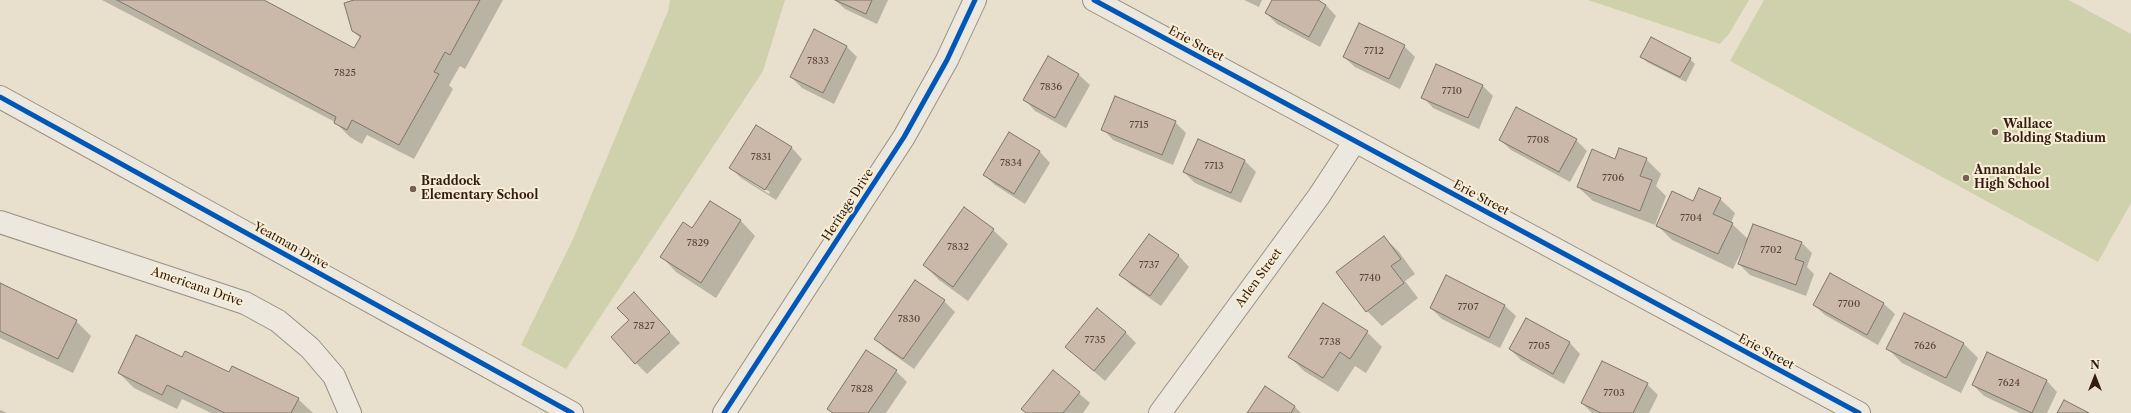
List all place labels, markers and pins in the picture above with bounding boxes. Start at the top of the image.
place label: Wallace Bolding Stadium [2003,118,2106,146]
marker: Wallace Bolding Stadium [1990,127,2000,137]
place label: Annandale High School [1974,164,2049,192]
marker: Annandale High School [1961,173,1971,183]
place label: Braddock Elementary School [421,175,538,203]
marker: Braddock Elementary School [408,184,418,194]

